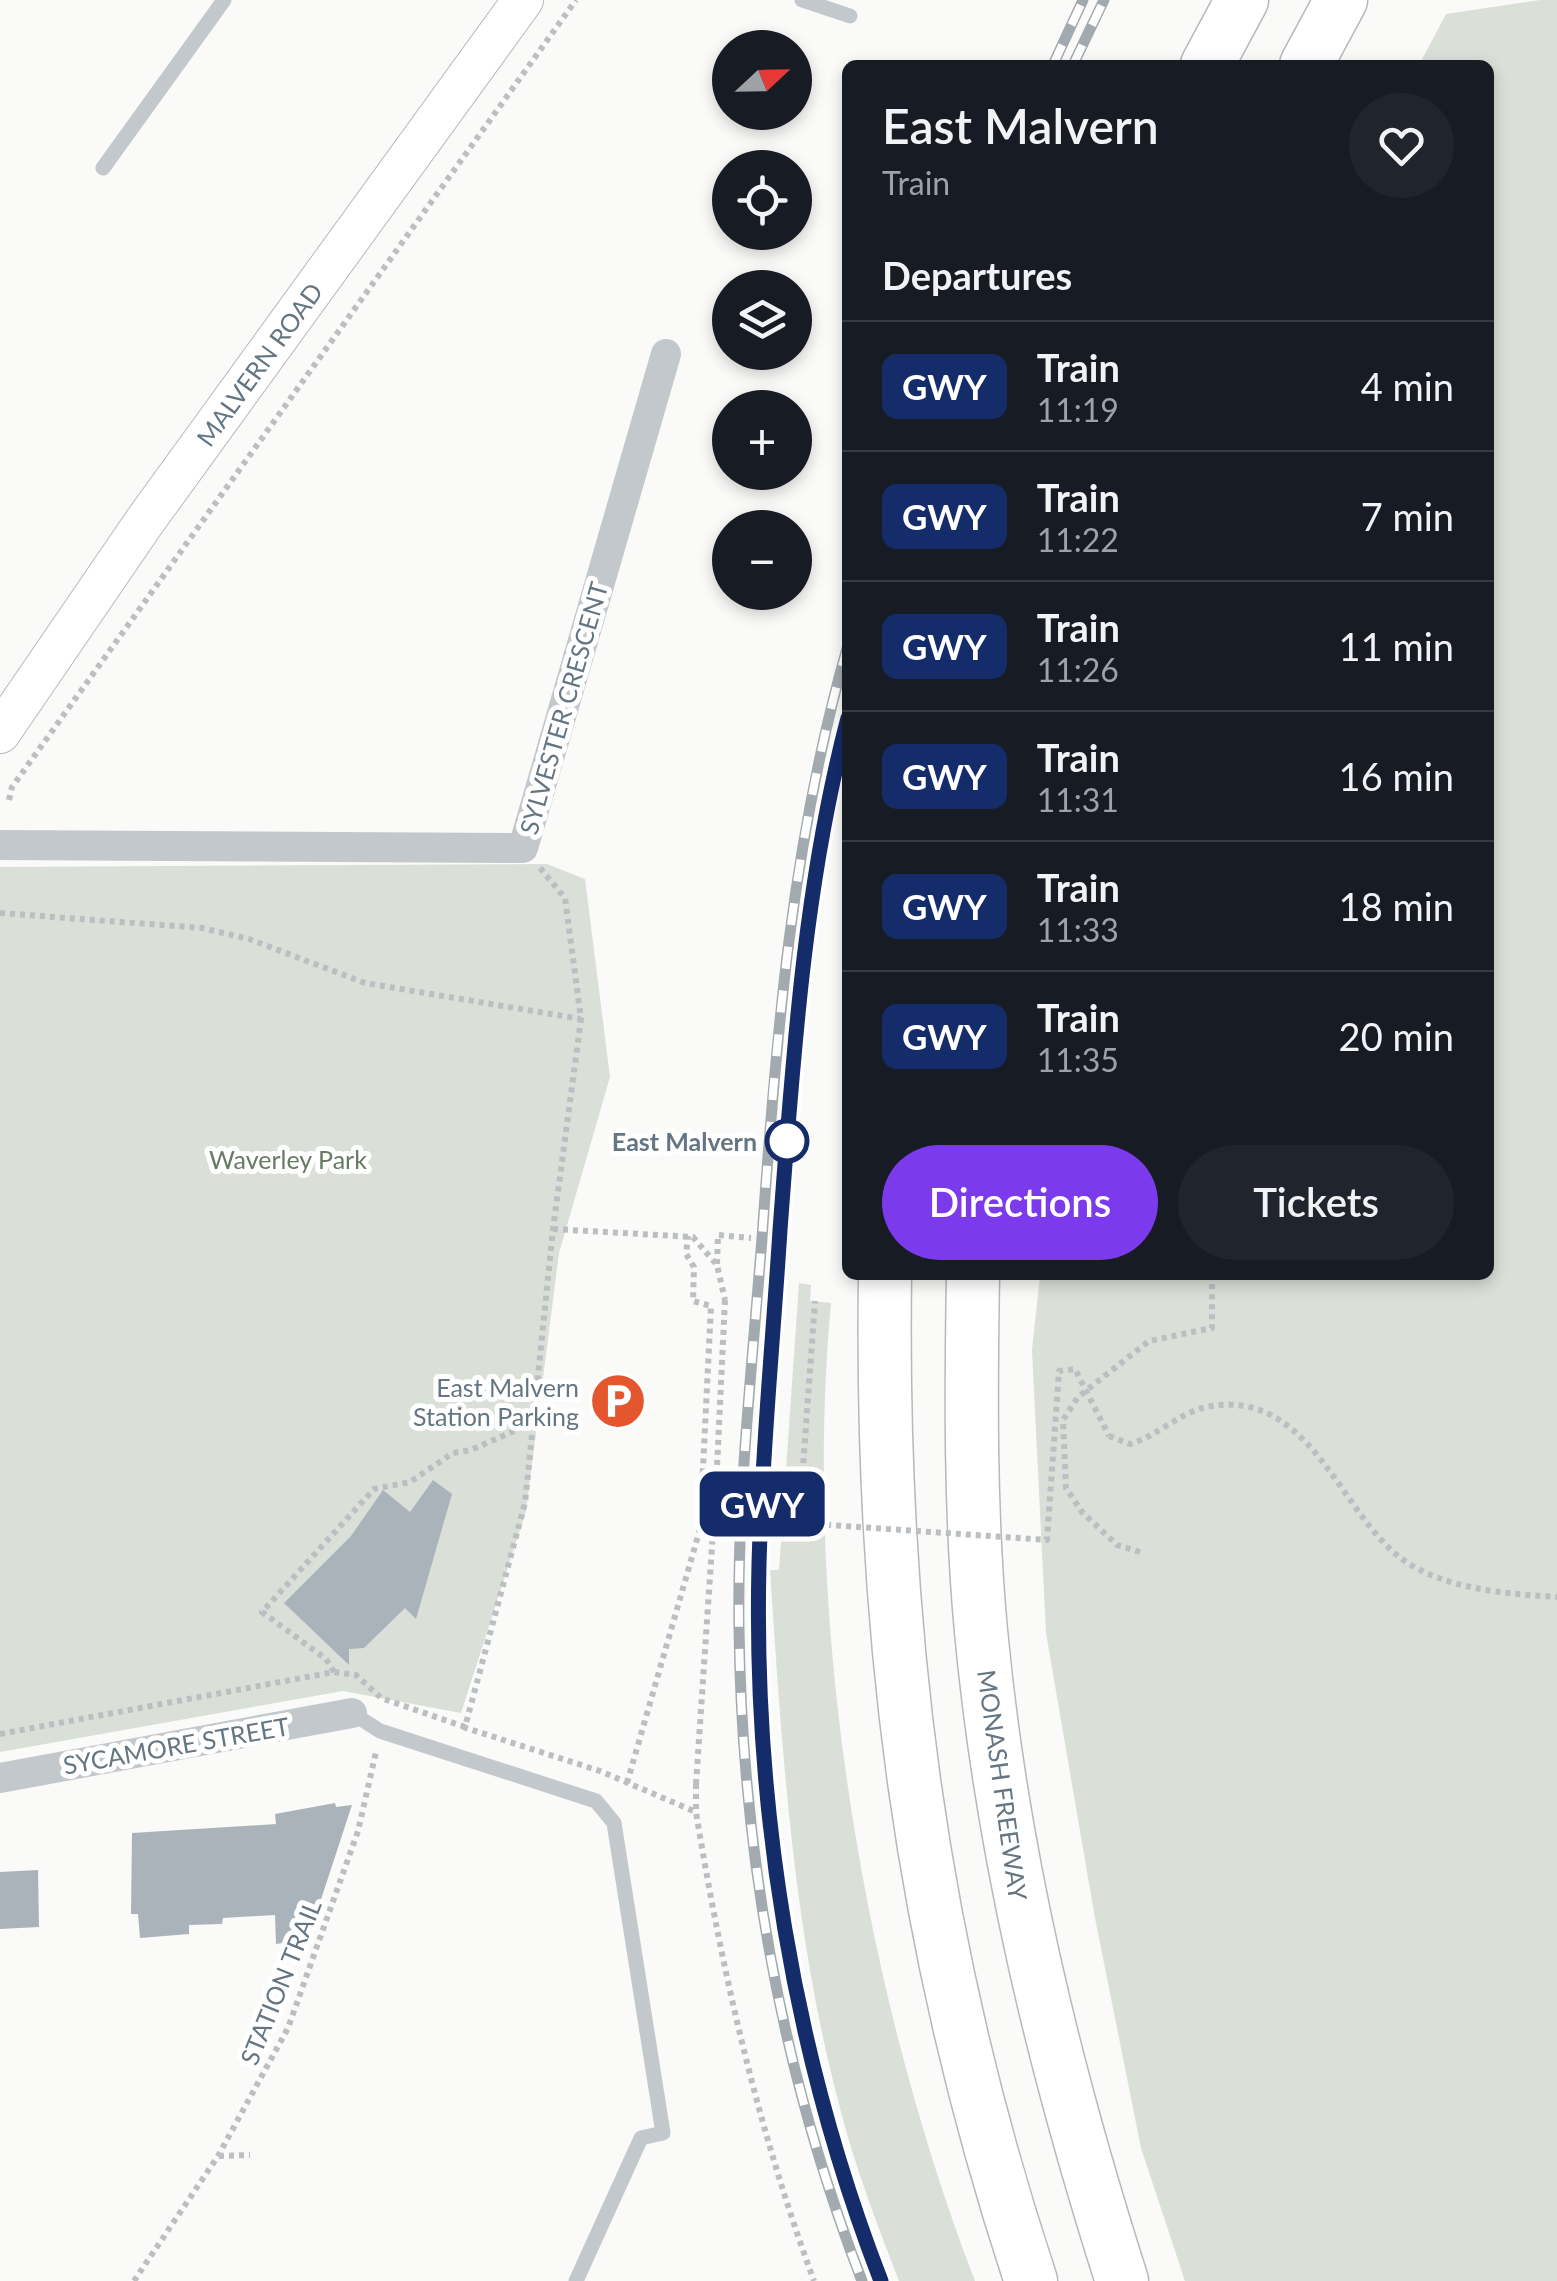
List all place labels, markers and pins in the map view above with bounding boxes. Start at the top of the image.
marker: East Malvern [766,1120,808,1162]
place label: East Malvern [612,1126,757,1156]
parking icon: East Malvern Station Parking [588,1371,648,1431]
place label: East Malvern Station Parking [413,1372,579,1431]

